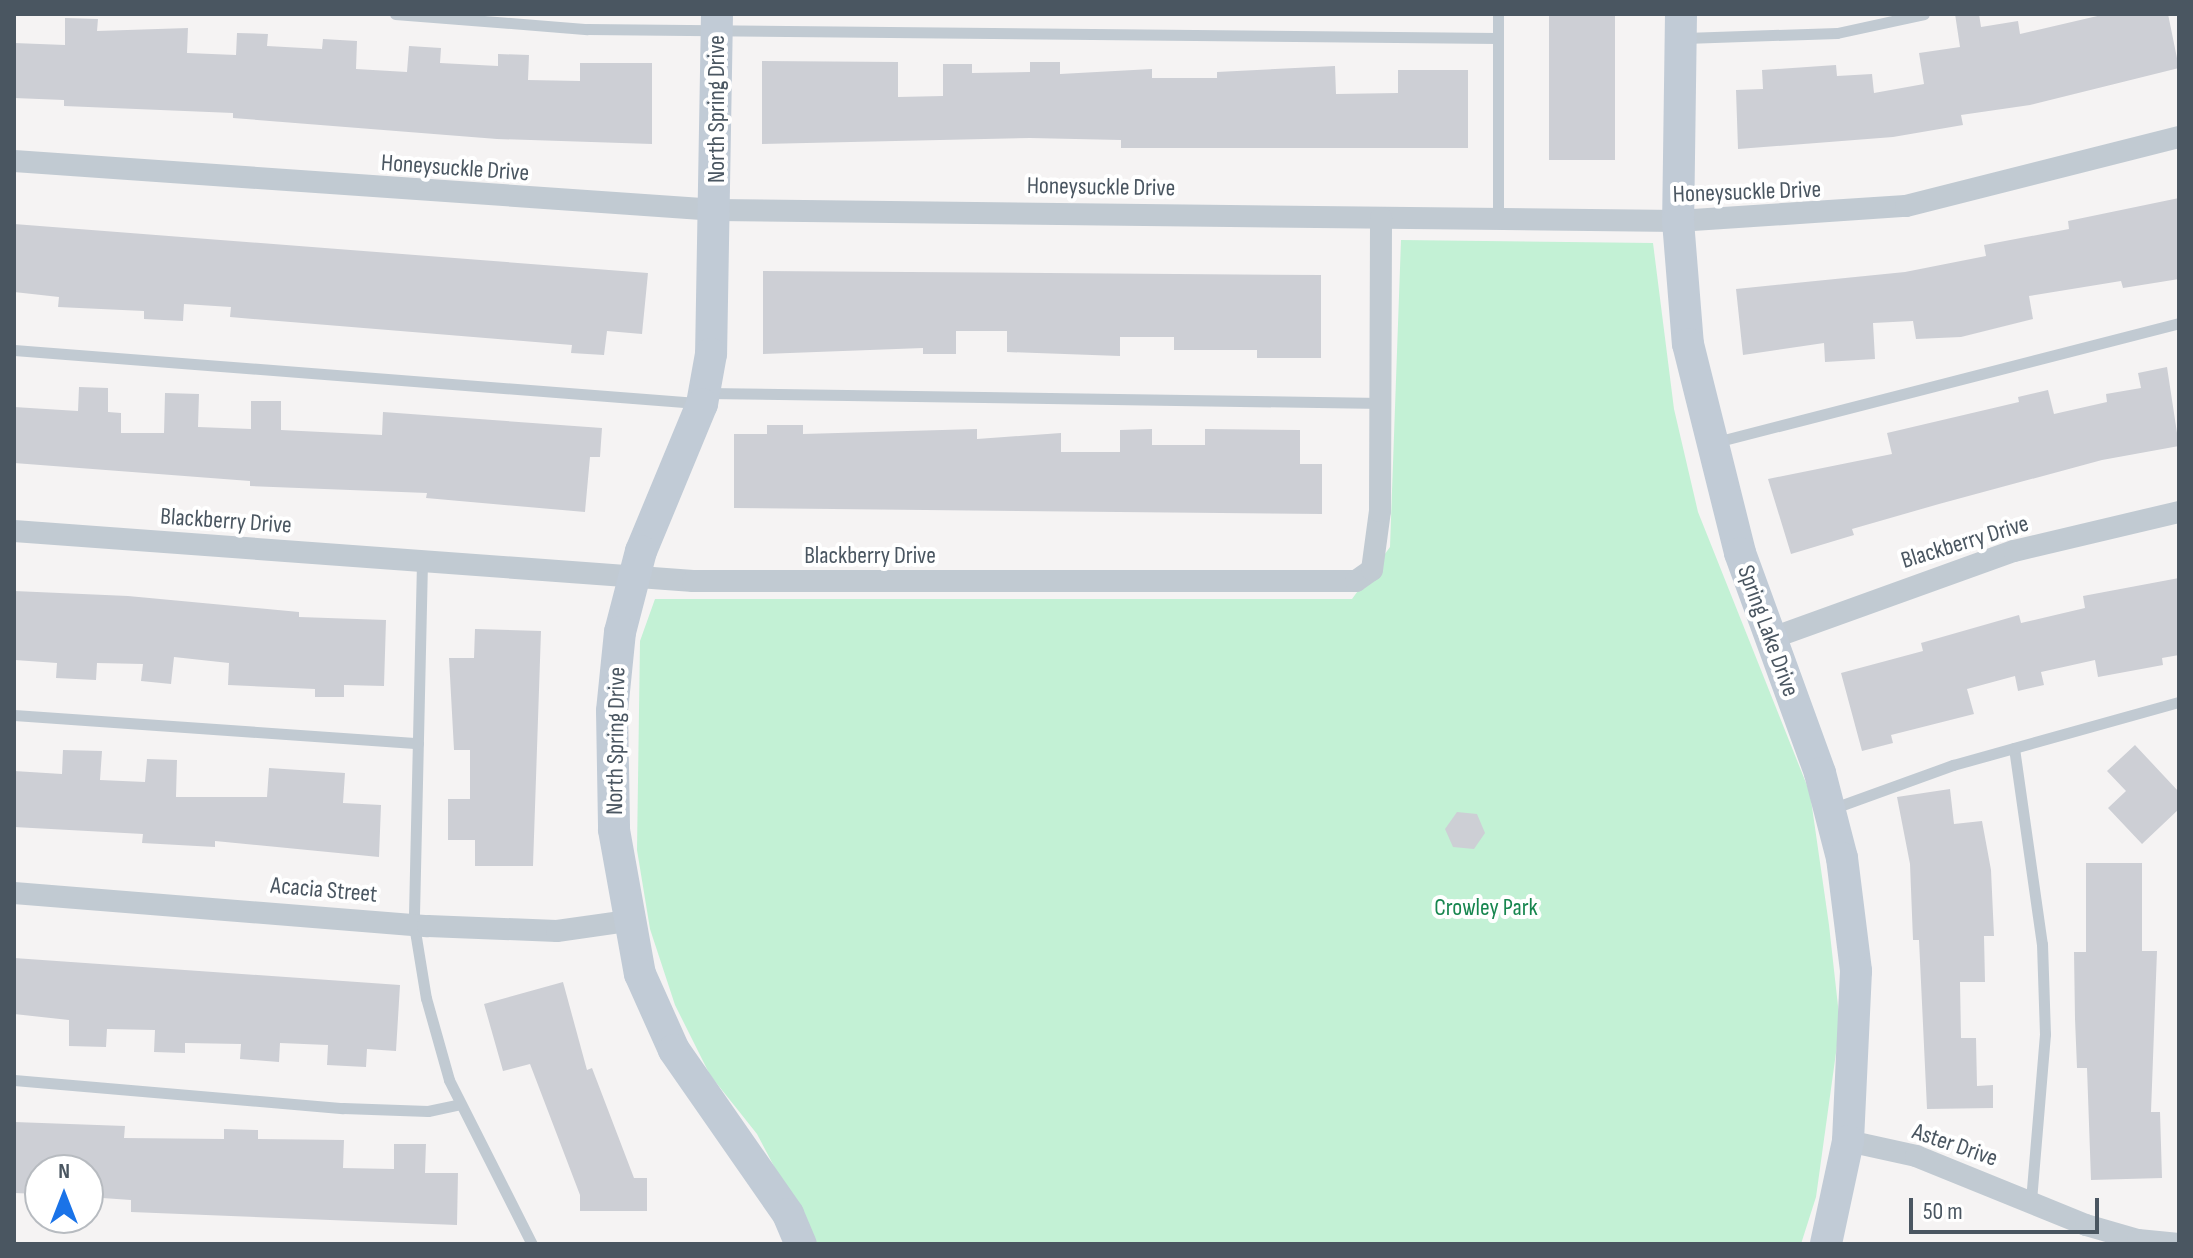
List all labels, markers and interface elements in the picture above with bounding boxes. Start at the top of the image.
street label: North Spring Drive [703,35,731,183]
street label: Honeysuckle Drive [380,148,530,188]
street label: Honeysuckle Drive [1027,171,1175,203]
street label: Honeysuckle Drive [1672,175,1822,209]
street label: Blackberry Drive [159,502,293,540]
street label: Blackberry Drive [1898,509,2032,575]
street label: Blackberry Drive [804,542,936,570]
street label: Spring Lake Drive [1731,561,1805,701]
street label: North Spring Drive [600,667,632,815]
street label: Acacia Street [270,871,378,909]
park label: Crowley Park [1434,894,1538,922]
street label: Aster Drive [1909,1117,2001,1173]
north arrow [24,1154,104,1234]
text: N [58,1158,70,1185]
scale bar [1913,1182,2103,1232]
text: 50 m [1923,1197,1963,1226]

